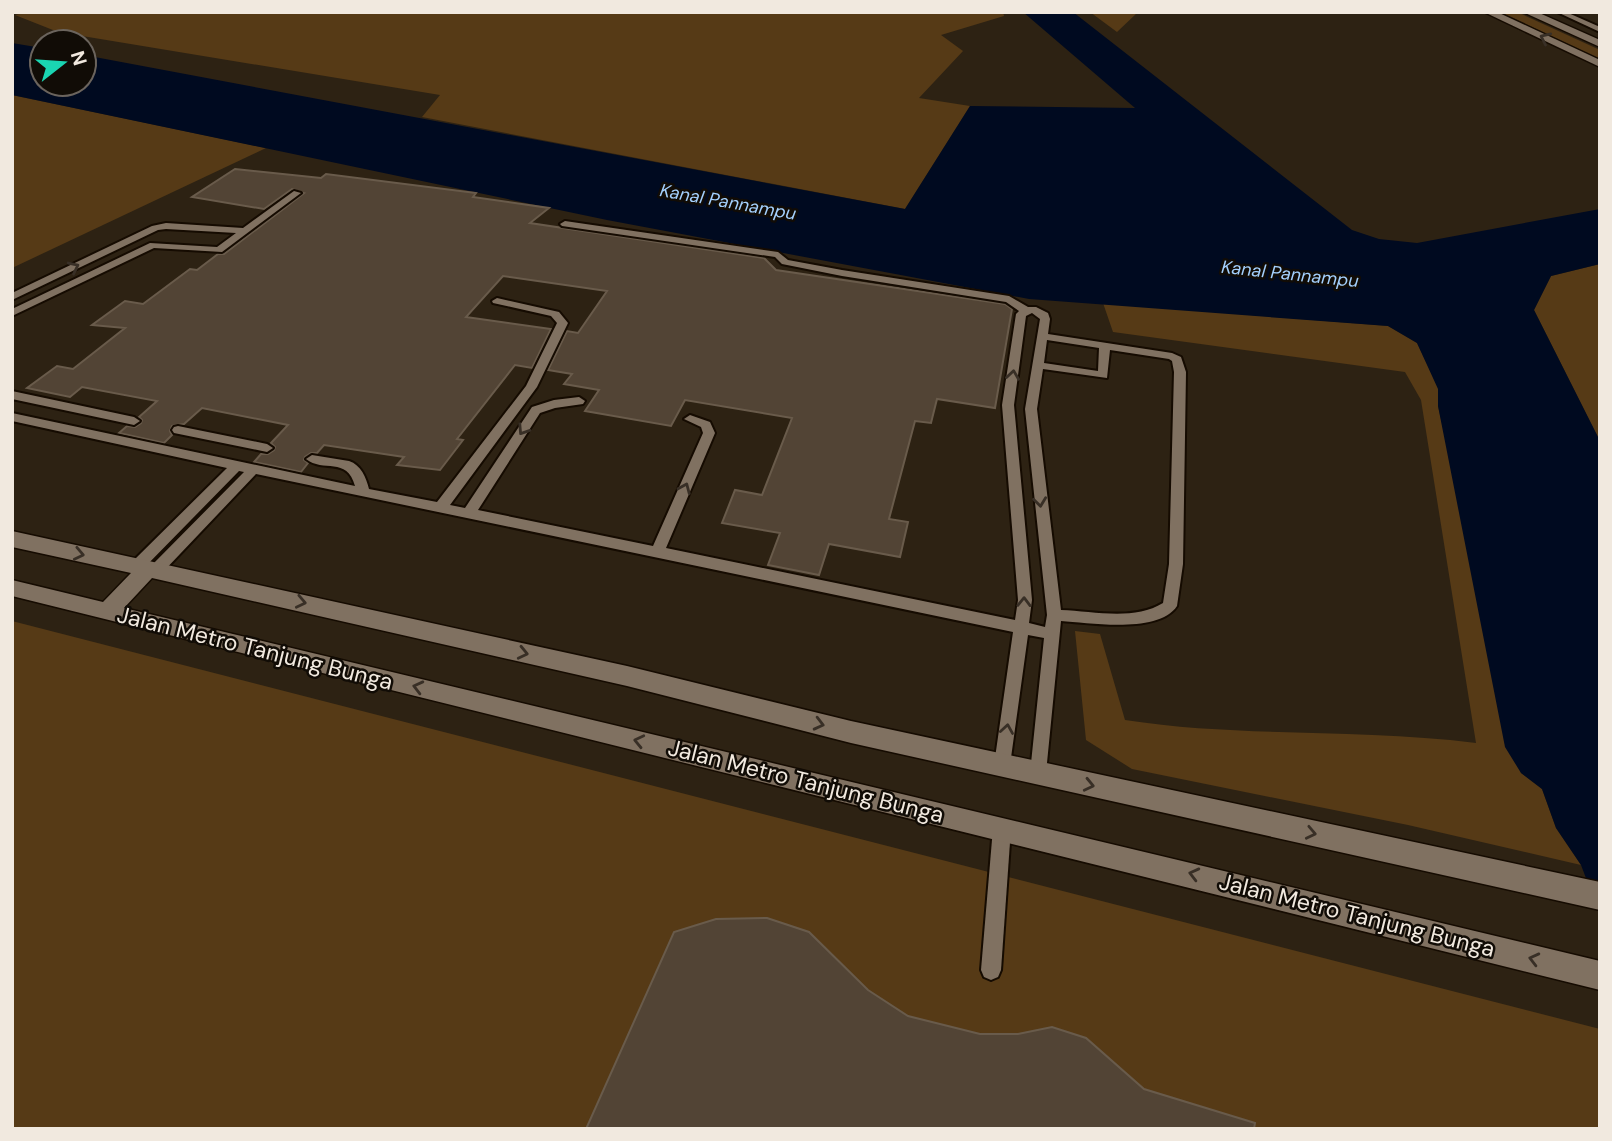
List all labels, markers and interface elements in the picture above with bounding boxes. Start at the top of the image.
north arrow [28,28,98,98]
one-way arrow [1539,32,1552,46]
text: N [65,48,93,68]
water label: Kanal Pannampu [658,178,798,226]
water label: Kanal Pannampu [1220,255,1360,293]
one-way arrow [67,262,79,276]
one-way arrow [1005,369,1020,381]
one-way arrow [518,423,531,436]
one-way arrow [677,483,691,496]
one-way arrow [1033,496,1048,507]
one-way arrow [73,545,85,560]
one-way arrow [295,594,307,608]
one-way arrow [1016,596,1032,606]
street label: Jalan Metro Tanjung Bunga [114,599,396,697]
one-way arrow [517,645,529,659]
one-way arrow [412,681,424,695]
one-way arrow [813,716,825,730]
one-way arrow [999,723,1014,735]
street label: Jalan Metro Tanjung Bunga [665,732,947,830]
one-way arrow [633,735,645,749]
one-way arrow [1083,776,1095,791]
one-way arrow [1305,824,1317,839]
street label: Jalan Metro Tanjung Bunga [1216,866,1498,964]
one-way arrow [1188,868,1200,882]
one-way arrow [1528,953,1540,967]

